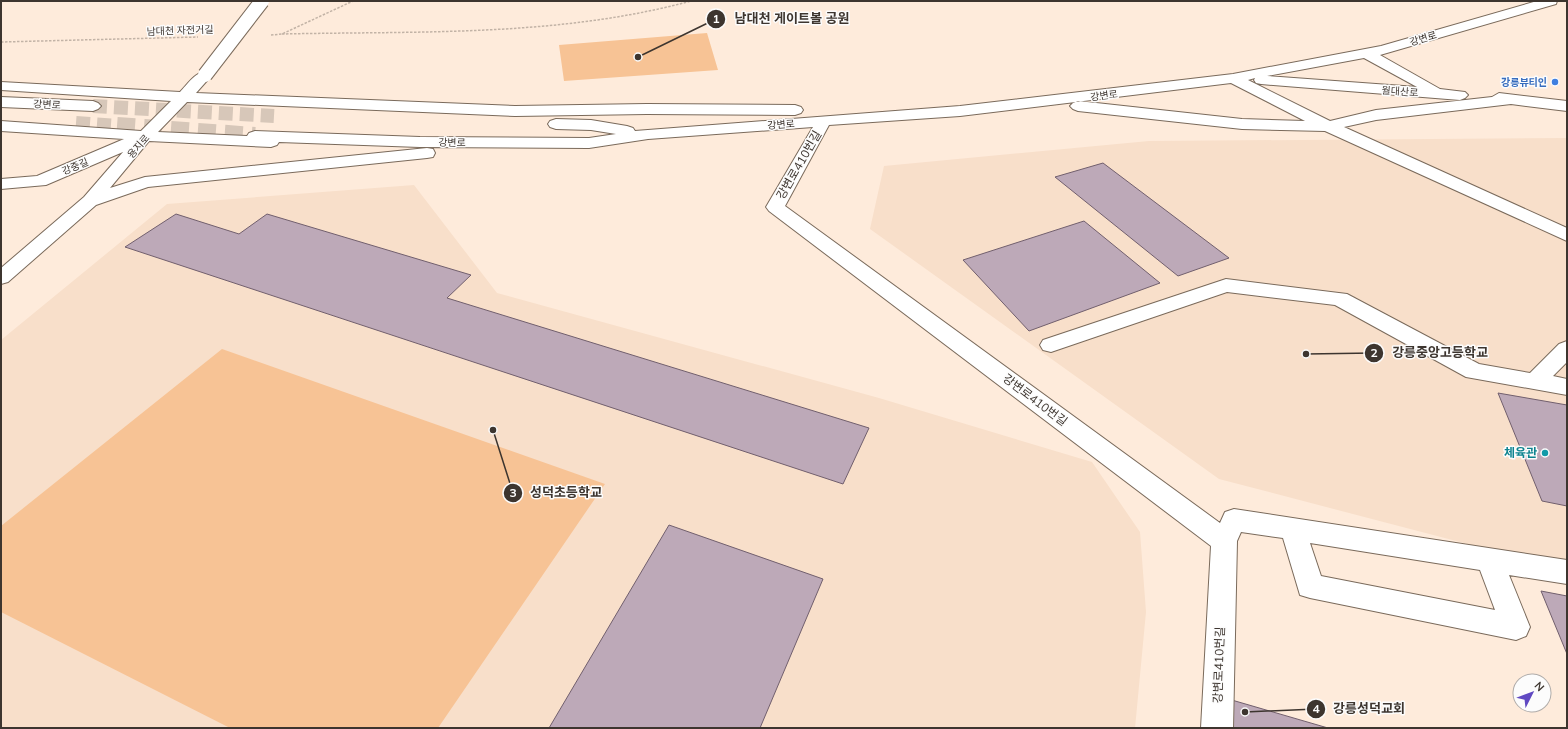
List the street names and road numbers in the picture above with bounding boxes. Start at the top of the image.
street label: 남대천 자전거길 [146,23,214,38]
street label: 강변로 [1408,28,1438,49]
street label: 월대산로 [1381,84,1419,99]
street label: 강변로 [1090,87,1119,104]
street label: 강변로 [33,97,61,112]
street label: 강변로 [767,117,795,132]
street label: 강변로410번길 [773,128,824,202]
street label: 용지로 [124,132,152,161]
street label: 강변로 [438,136,466,149]
street label: 강중길 [60,155,90,178]
street label: 강변로410번길 [1000,370,1070,429]
street label: 강변로410번길 [1210,626,1227,704]

